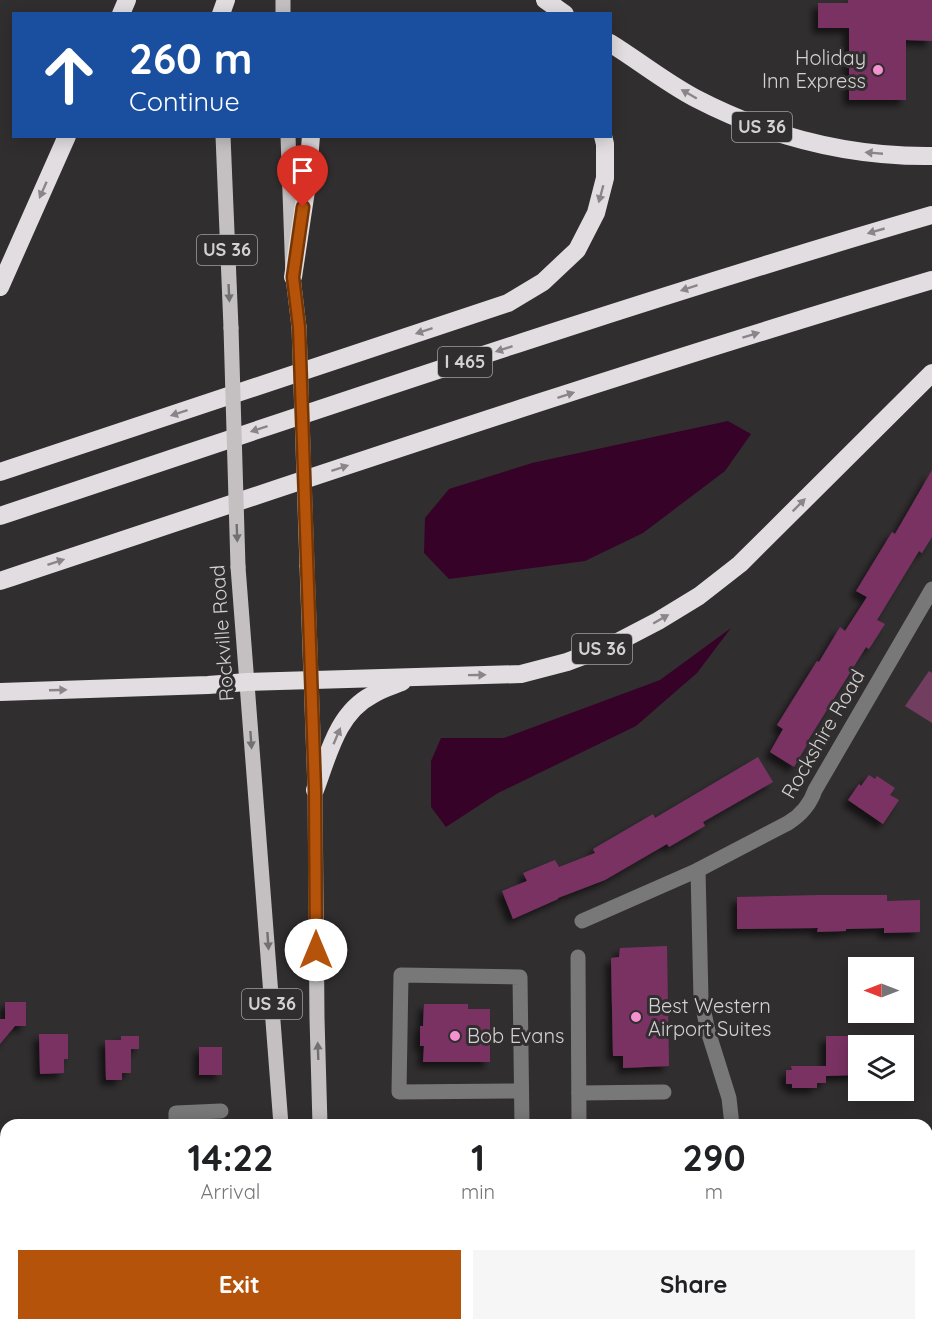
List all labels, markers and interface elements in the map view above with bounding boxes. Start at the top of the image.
text: 260 m [129,32,252,85]
icon: ahead [30,36,108,114]
place label: Holiday Inn Express [762,45,866,93]
marker: Holiday Inn Express [871,63,885,77]
text: Continue [129,84,240,118]
one-way arrow [681,89,697,100]
road number: US 36 [732,112,792,142]
pin [277,145,328,207]
one-way arrow [864,148,883,158]
icon: arrive [286,154,319,187]
one-way arrow [38,181,47,199]
one-way arrow [595,185,605,203]
one-way arrow [867,227,885,236]
road number: US 36 [197,235,257,265]
one-way arrow [225,284,234,303]
one-way arrow [680,284,698,293]
one-way arrow [415,327,433,337]
one-way arrow [742,330,760,339]
one-way arrow [495,345,513,354]
road number: I 465 [438,347,492,377]
one-way arrow [557,390,575,399]
one-way arrow [170,408,188,418]
one-way arrow [250,425,268,435]
one-way arrow [331,463,349,472]
one-way arrow [792,498,806,512]
one-way arrow [233,524,242,543]
one-way arrow [47,557,65,567]
street label: Rockville Road [204,564,239,702]
one-way arrow [653,614,670,624]
road number: US 36 [572,634,632,664]
street label: Rockshire Road [775,665,870,803]
one-way arrow [467,670,486,680]
one-way arrow [49,686,68,695]
one-way arrow [332,726,342,744]
one-way arrow [246,731,256,750]
position arrow [284,918,348,982]
one-way arrow [263,931,272,950]
north arrow [848,957,914,1023]
map controls [848,957,914,1101]
road number: US 36 [242,989,302,1019]
place label: Best Western Airport Suites [648,993,771,1041]
marker: Best Western Airport Suites [629,1010,643,1024]
place label: Bob Evans [467,1023,564,1048]
marker: Bob Evans [448,1029,462,1043]
button: layers [848,1035,914,1101]
one-way arrow [313,1042,322,1061]
text: 14:22 [187,1135,273,1180]
text: 1 [471,1135,485,1180]
text: 290 [682,1135,746,1180]
text: Arrival [201,1179,260,1204]
text: min [461,1179,495,1204]
text: m [705,1179,723,1204]
button: Exit [18,1250,461,1319]
button: Share [473,1250,915,1319]

